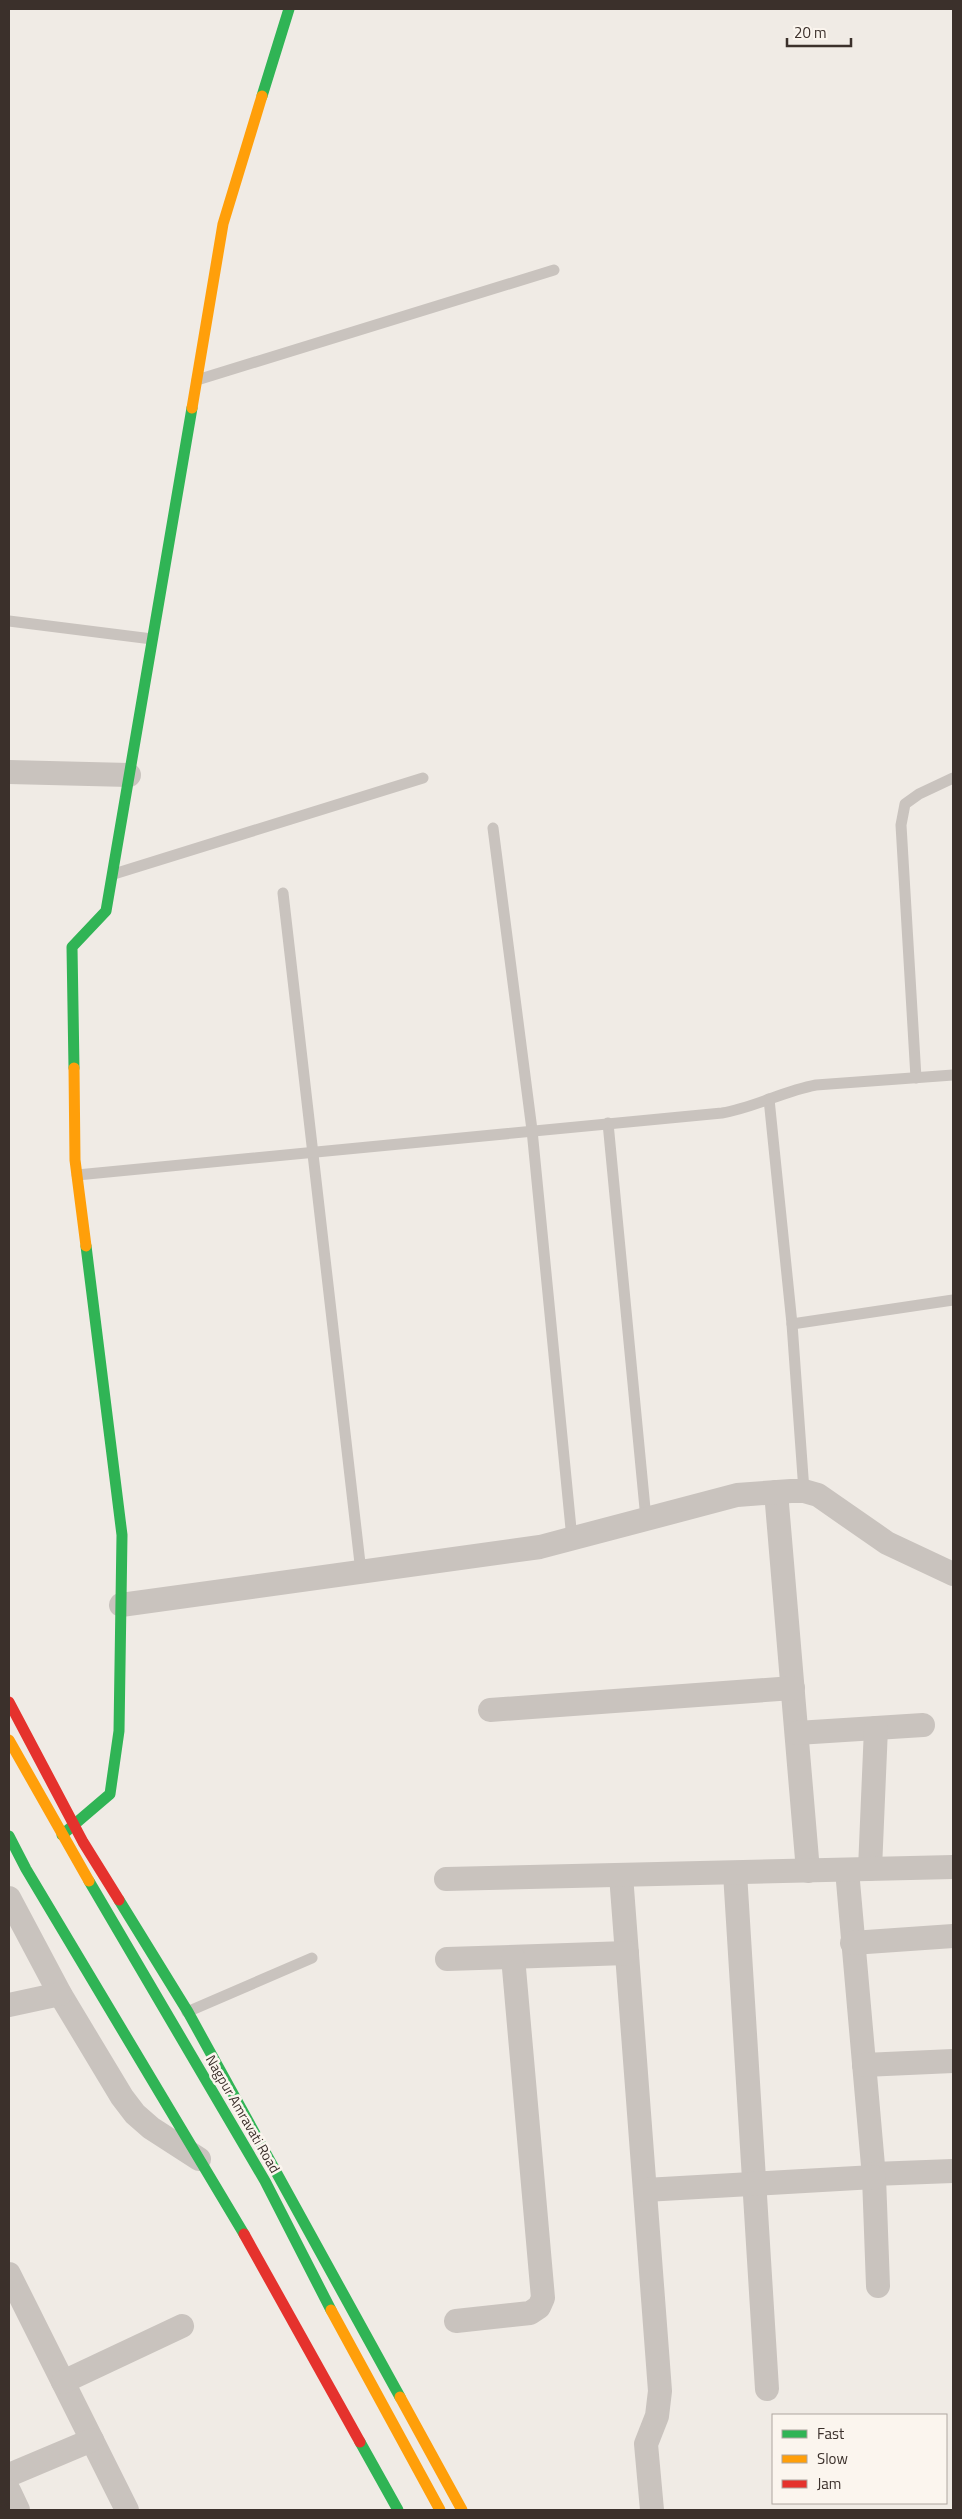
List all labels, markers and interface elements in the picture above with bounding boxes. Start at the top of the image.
scale bar [787,15,851,47]
text: 20 m [794,21,827,44]
street label: Nagpur Amravati Road [201,2051,286,2177]
legend [772,2414,947,2504]
text: Fast [817,2422,845,2445]
text: Slow [817,2447,848,2470]
text: Jam [817,2472,841,2495]

